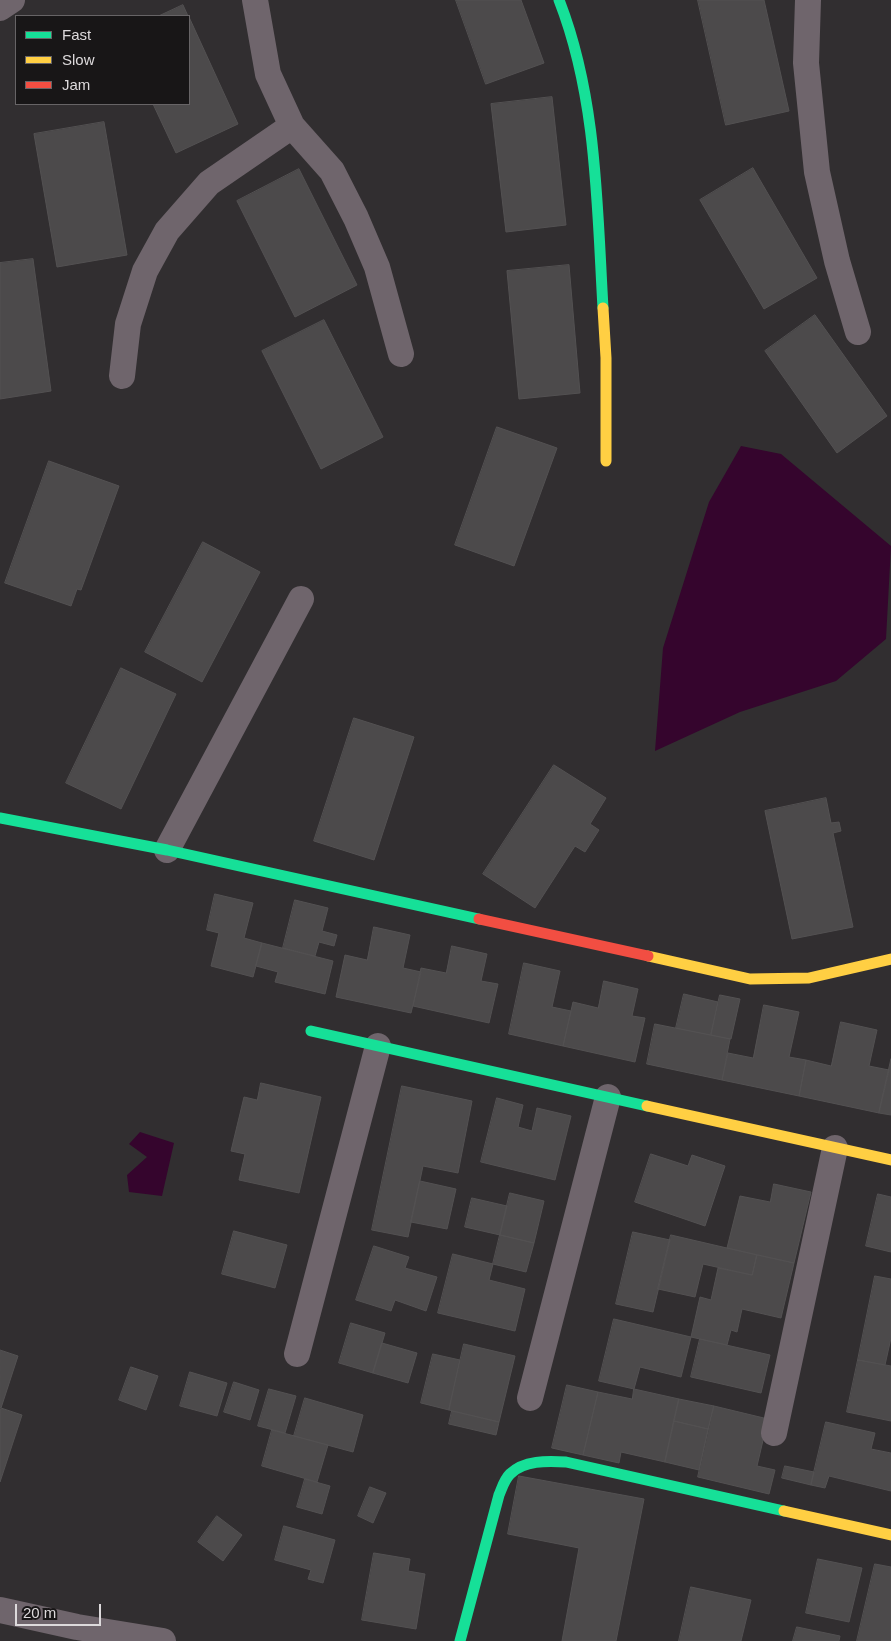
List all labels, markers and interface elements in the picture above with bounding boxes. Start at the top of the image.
legend [15,15,190,105]
text: Fast [62,26,91,43]
text: Slow [62,51,95,68]
text: Jam [62,76,90,93]
scale bar [18,1594,104,1626]
text: 20 m [23,1604,56,1621]

